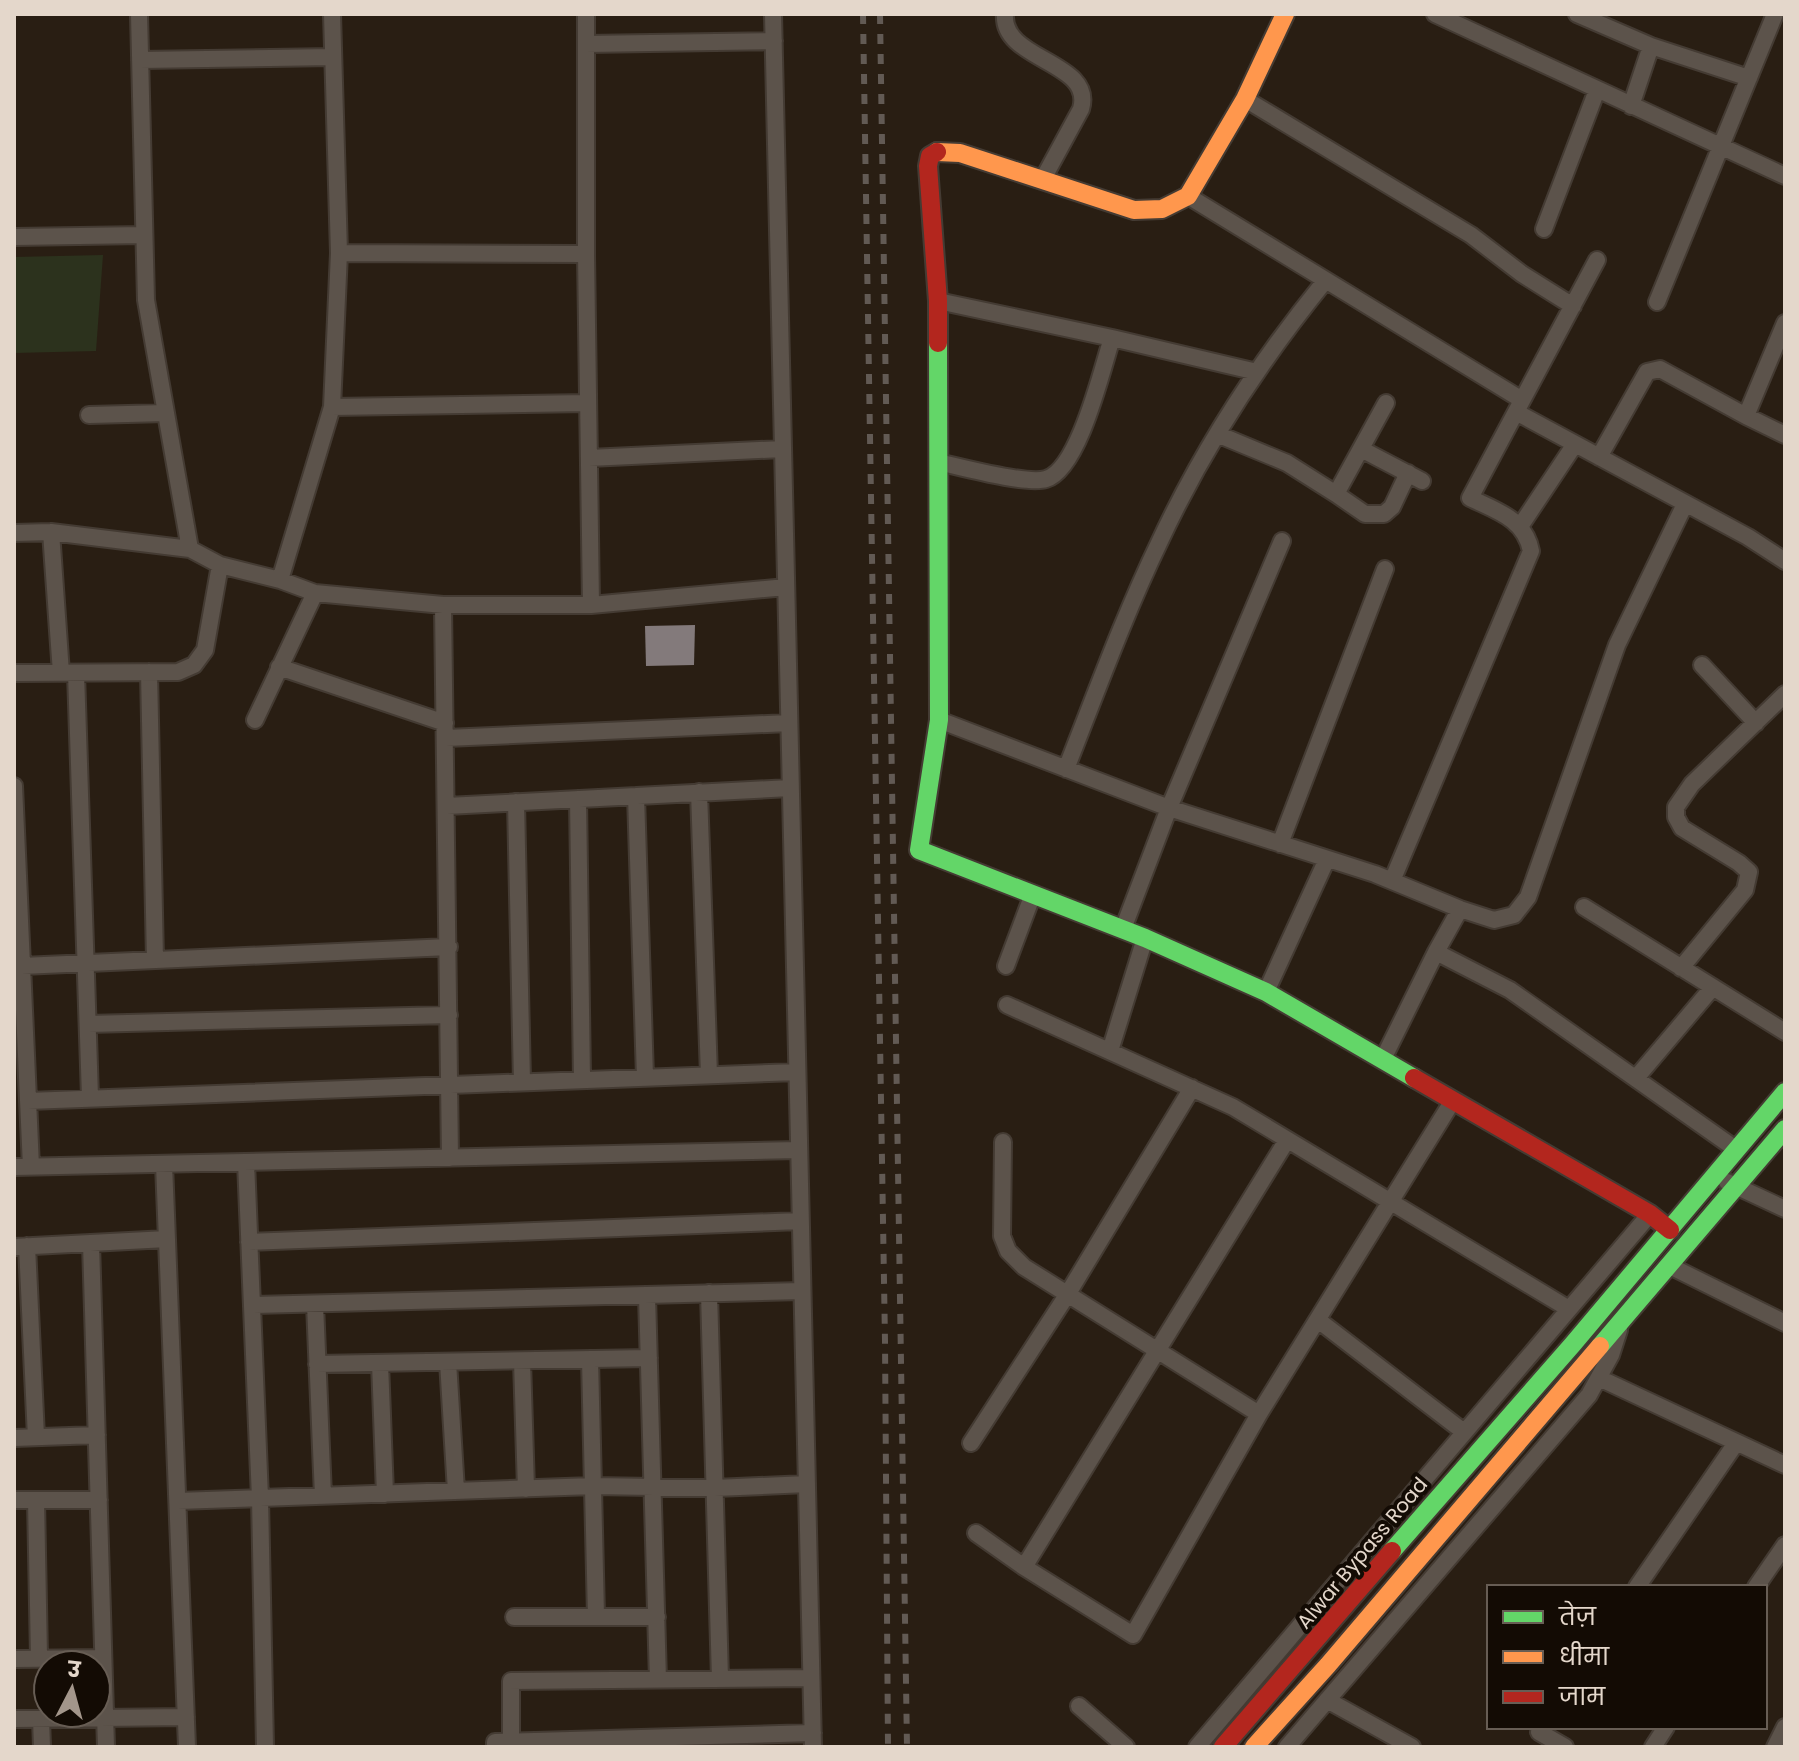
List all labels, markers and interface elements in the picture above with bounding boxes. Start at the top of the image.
street label: Alwar Bypass Road [1290,1471,1434,1635]
legend [1487,1585,1767,1729]
text: तेज़ [1558,1600,1597,1633]
text: धीमा [1559,1640,1610,1673]
north arrow [32,1649,112,1729]
text: उ [65,1653,82,1686]
text: जाम [1558,1680,1606,1713]

